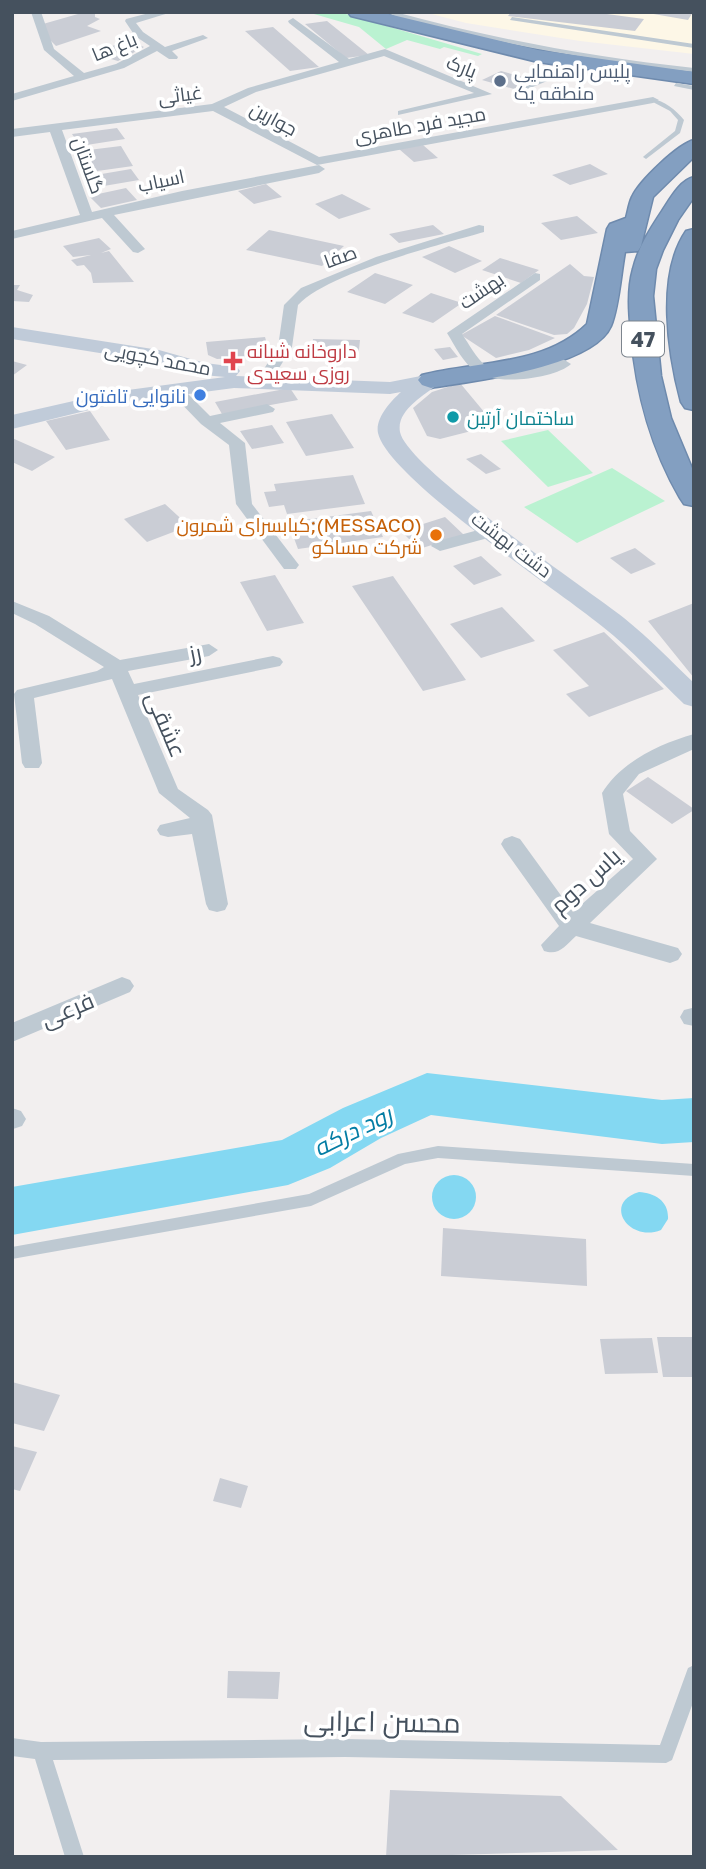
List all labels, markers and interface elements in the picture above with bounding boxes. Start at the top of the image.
street label: باغ ها [88,27,141,68]
street label: پارک [443,50,480,84]
place label: پلیس راهنمایی منطقه یک [514,59,630,104]
marker: پلیس راهنمایی منطقه یک [492,73,508,89]
street label: غیاثی [157,80,204,109]
street label: جوارین [246,96,301,141]
street label: مجید فرد طاهری [353,101,488,148]
street label: گلستان [67,133,110,197]
street label: اسیاب [136,164,186,196]
street label: صفا [320,239,360,273]
street label: بهشت [454,267,509,314]
road number: 47 [622,322,664,356]
street label: محمد کچویی [103,336,213,382]
place label: داروخانه شبانه روزی سعیدی [247,339,357,385]
marker: داروخانه شبانه روزی سعیدی [225,353,241,369]
place label: نانوایی تافتون [76,384,186,408]
marker: نانوایی تافتون [192,387,208,403]
place label: ساختمان آرتین [467,406,574,430]
marker: ساختمان آرتین [445,409,461,425]
street label: دشت بهشت [467,506,557,582]
place label: کبابسرای شمرون;(MESSACO) شرکت مساکو [176,513,422,559]
marker: کبابسرای شمرون;(MESSACO) شرکت مساکو [428,527,444,543]
street label: رز [184,637,204,667]
street label: عشقی [140,687,193,761]
street label: یاس دوم [544,841,628,921]
street label: فرعی [36,985,98,1034]
water label: رود درکه [308,1098,398,1162]
street label: محسن اعرابی [303,1703,461,1740]

